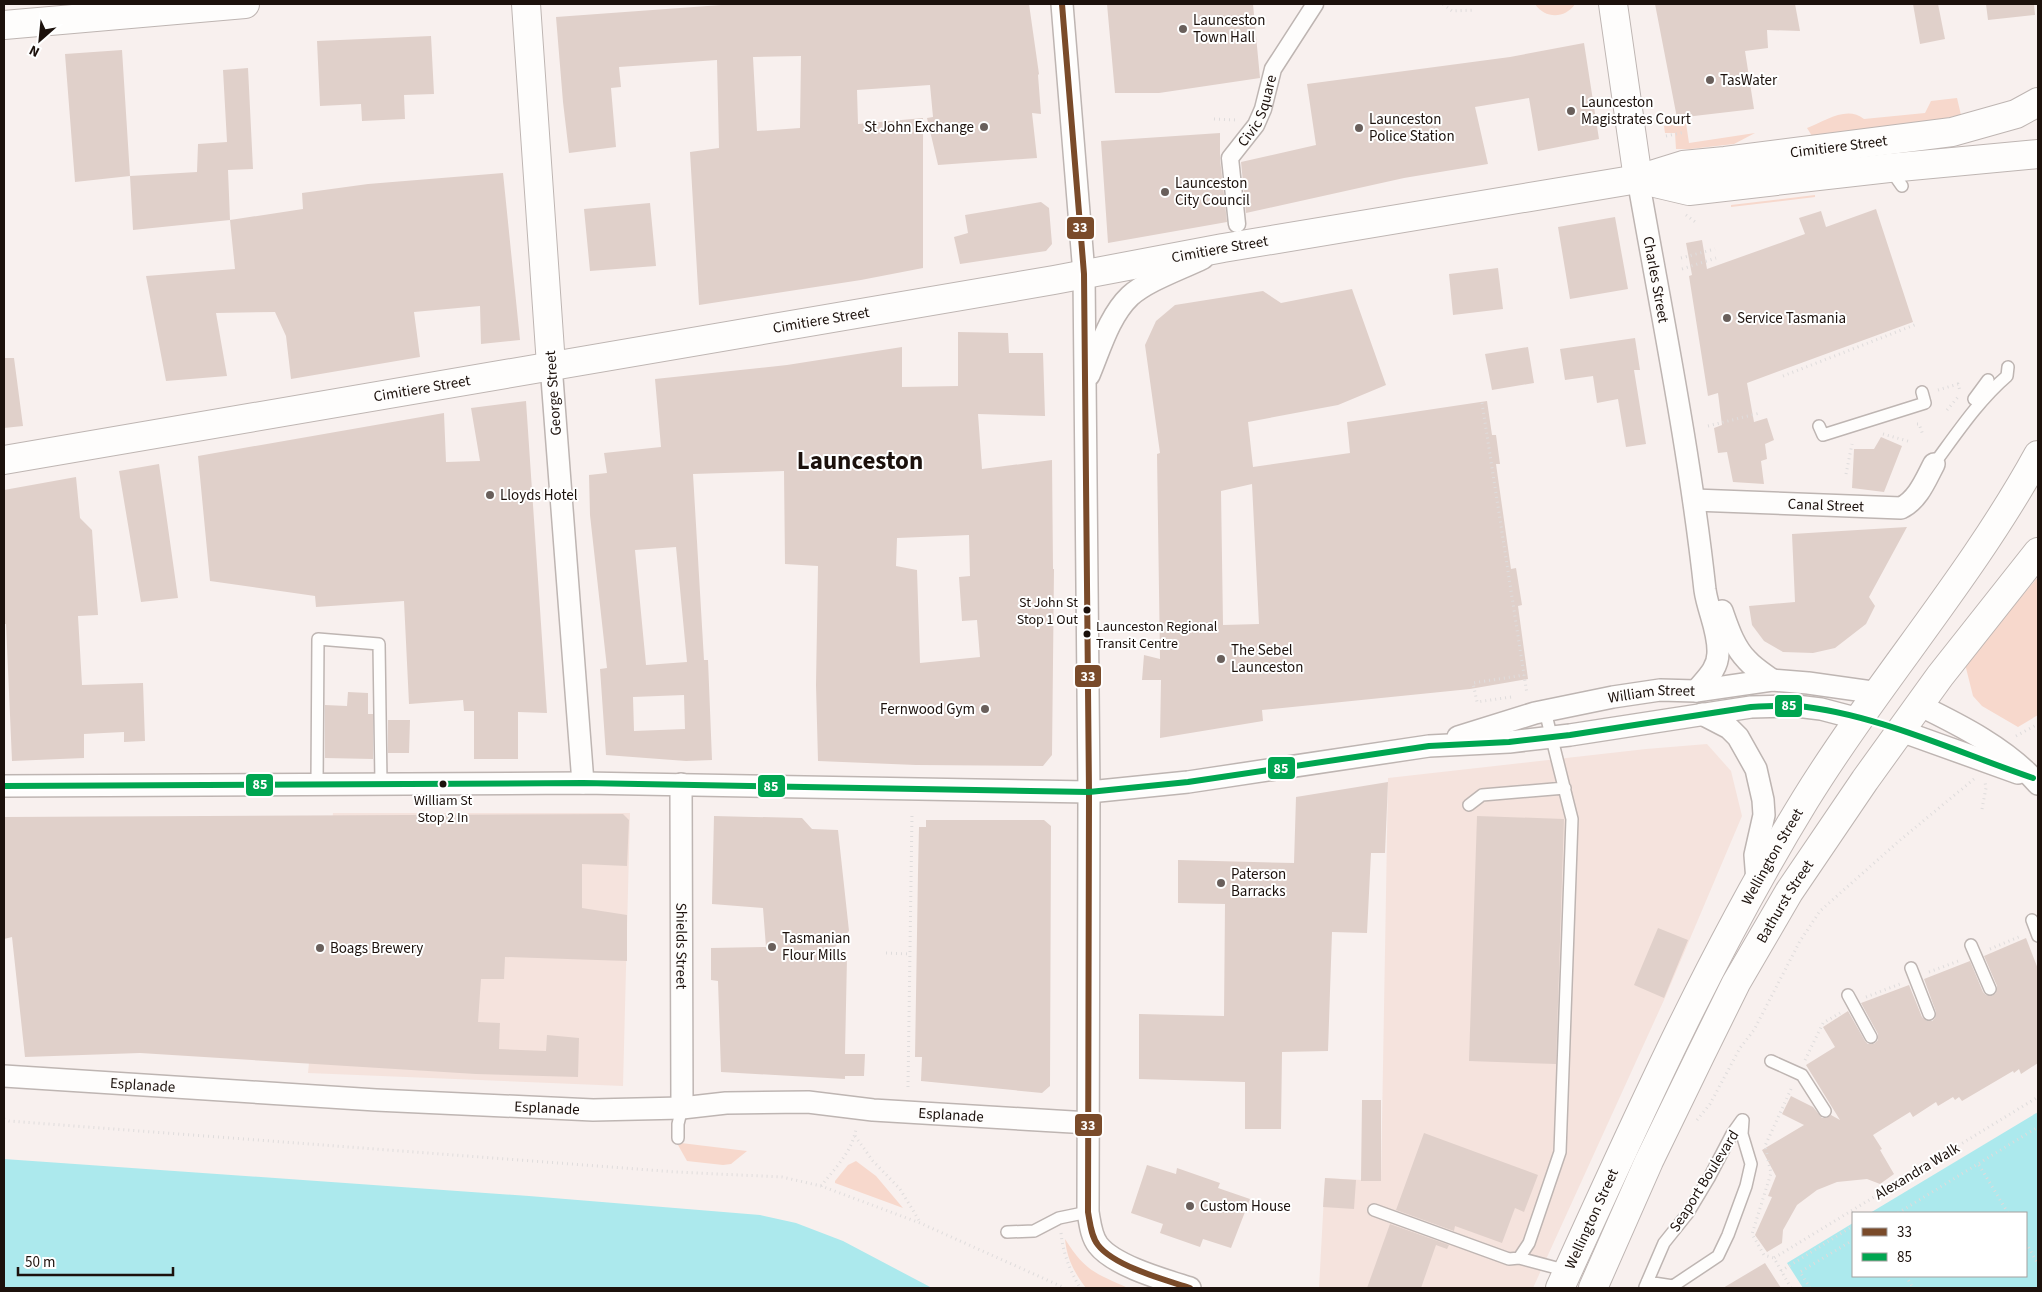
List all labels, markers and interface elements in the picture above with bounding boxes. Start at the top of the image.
place label: Launceston Town Hall [1193,10,1265,48]
north arrow [15,15,65,65]
marker: Launceston Town Hall [1177,23,1189,35]
text: N [26,40,43,62]
place label: TasWater [1720,70,1778,91]
street label: Civic Square [1233,73,1282,152]
marker: TasWater [1704,74,1716,86]
place label: Launceston Magistrates Court [1581,92,1691,130]
marker: Launceston Magistrates Court [1565,105,1577,117]
place label: Launceston Police Station [1369,109,1455,147]
place label: St John Exchange [864,117,974,138]
marker: St John Exchange [978,121,990,133]
marker: Launceston Police Station [1353,122,1365,134]
street label: Cimitiere Street [1789,130,1889,164]
place label: Launceston City Council [1175,173,1250,211]
marker: Launceston City Council [1159,186,1171,198]
line badge: 33 [1066,216,1095,240]
text: 33 [1073,218,1087,238]
street label: Cimitiere Street [1170,231,1270,269]
street label: Charles Street [1637,234,1674,325]
street label: Cimitiere Street [771,302,871,339]
place label: Service Tasmania [1737,308,1846,329]
marker: Service Tasmania [1721,312,1733,324]
street label: George Street [540,350,567,436]
street label: Cimitiere Street [372,370,472,407]
district label: Launceston [797,443,923,479]
place label: Lloyds Hotel [500,485,578,506]
marker: Lloyds Hotel [484,489,496,501]
street label: Canal Street [1787,494,1864,518]
place label: St John St Stop 1 Out [1017,593,1078,630]
marker: St John St Stop 1 Out [1082,605,1092,615]
place label: Launceston Regional Transit Centre [1096,617,1218,654]
marker: Launceston Regional Transit Centre [1082,629,1092,639]
place label: The Sebel Launceston [1231,640,1303,678]
marker: The Sebel Launceston [1215,653,1227,665]
line badge: 33 [1074,664,1102,688]
text: 33 [1081,667,1095,687]
street label: William Street [1607,680,1695,709]
line badge: 85 [1774,694,1803,718]
text: 85 [1782,696,1796,716]
place label: Fernwood Gym [880,699,975,720]
marker: Fernwood Gym [979,703,991,715]
line badge: 85 [1267,756,1296,780]
text: 85 [1274,759,1288,779]
line badge: 85 [245,773,274,797]
line badge: 85 [757,774,786,798]
text: 85 [253,775,267,795]
text: 85 [764,777,778,797]
marker: William St Stop 2 In [438,779,448,789]
place label: William St Stop 2 In [414,791,472,828]
street label: Wellington Street [1736,804,1809,909]
street label: Bathurst Street [1751,856,1819,947]
place label: Paterson Barracks [1231,864,1286,902]
marker: Paterson Barracks [1215,877,1227,889]
street label: Shields Street [670,903,692,989]
place label: Tasmanian Flour Mills [782,928,850,966]
place label: Boags Brewery [330,938,423,959]
marker: Tasmanian Flour Mills [766,941,778,953]
marker: Boags Brewery [314,942,326,954]
street label: Esplanade [109,1073,176,1098]
street label: Esplanade [514,1096,580,1120]
street label: Esplanade [918,1103,984,1128]
line badge: 33 [1074,1113,1103,1137]
text: 33 [1081,1116,1095,1136]
street label: Seaport Boulevard [1665,1126,1744,1236]
street label: Alexandra Walk [1871,1137,1964,1205]
street label: Wellington Street [1560,1165,1624,1273]
place label: Custom House [1200,1196,1291,1217]
marker: Custom House [1184,1200,1196,1212]
legend [1852,1212,2027,1277]
text: 33 [1897,1222,1912,1243]
scale bar [18,1244,172,1276]
text: 85 [1897,1247,1912,1268]
text: 50 m [25,1252,55,1273]

